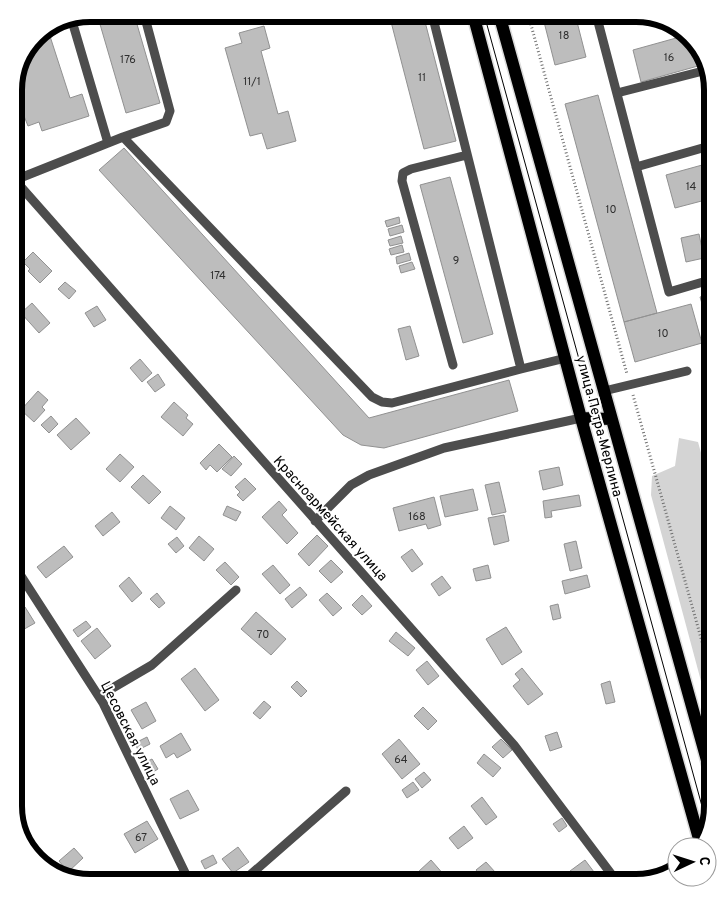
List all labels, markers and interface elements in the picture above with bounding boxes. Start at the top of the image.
house number: 18 [559,29,569,43]
house number: 16 [664,51,674,65]
house number: 176 [120,53,136,67]
house number: 11 [418,71,426,85]
house number: 11/1 [243,75,261,89]
house number: 14 [686,180,697,194]
house number: 10 [605,203,617,217]
house number: 9 [453,254,459,268]
house number: 174 [210,269,226,283]
house number: 10 [657,327,669,341]
street label: улица Петра Мерлина [572,354,626,499]
street label: Красноармейская улица [269,453,391,585]
house number: 168 [408,510,426,524]
house number: 70 [257,628,269,642]
street label: Цесовская улица [96,679,163,789]
house number: 64 [394,753,408,767]
house number: 67 [135,831,147,845]
north arrow [667,837,717,887]
text: С [695,856,712,866]

